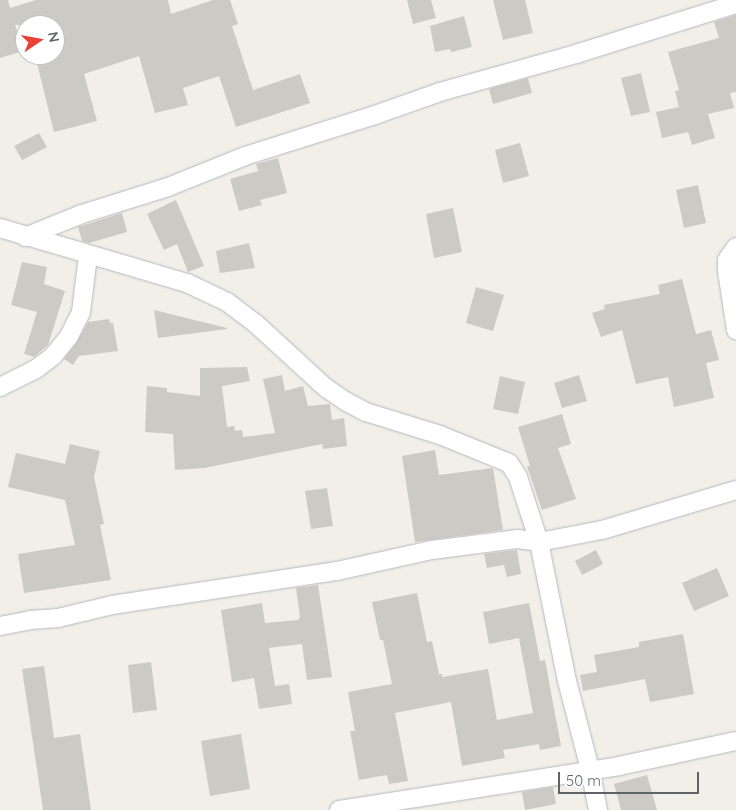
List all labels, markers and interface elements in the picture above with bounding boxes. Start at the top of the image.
north arrow [15,15,65,65]
text: N [44,30,64,44]
scale bar [561,762,702,794]
text: 50 m [566,771,601,790]

